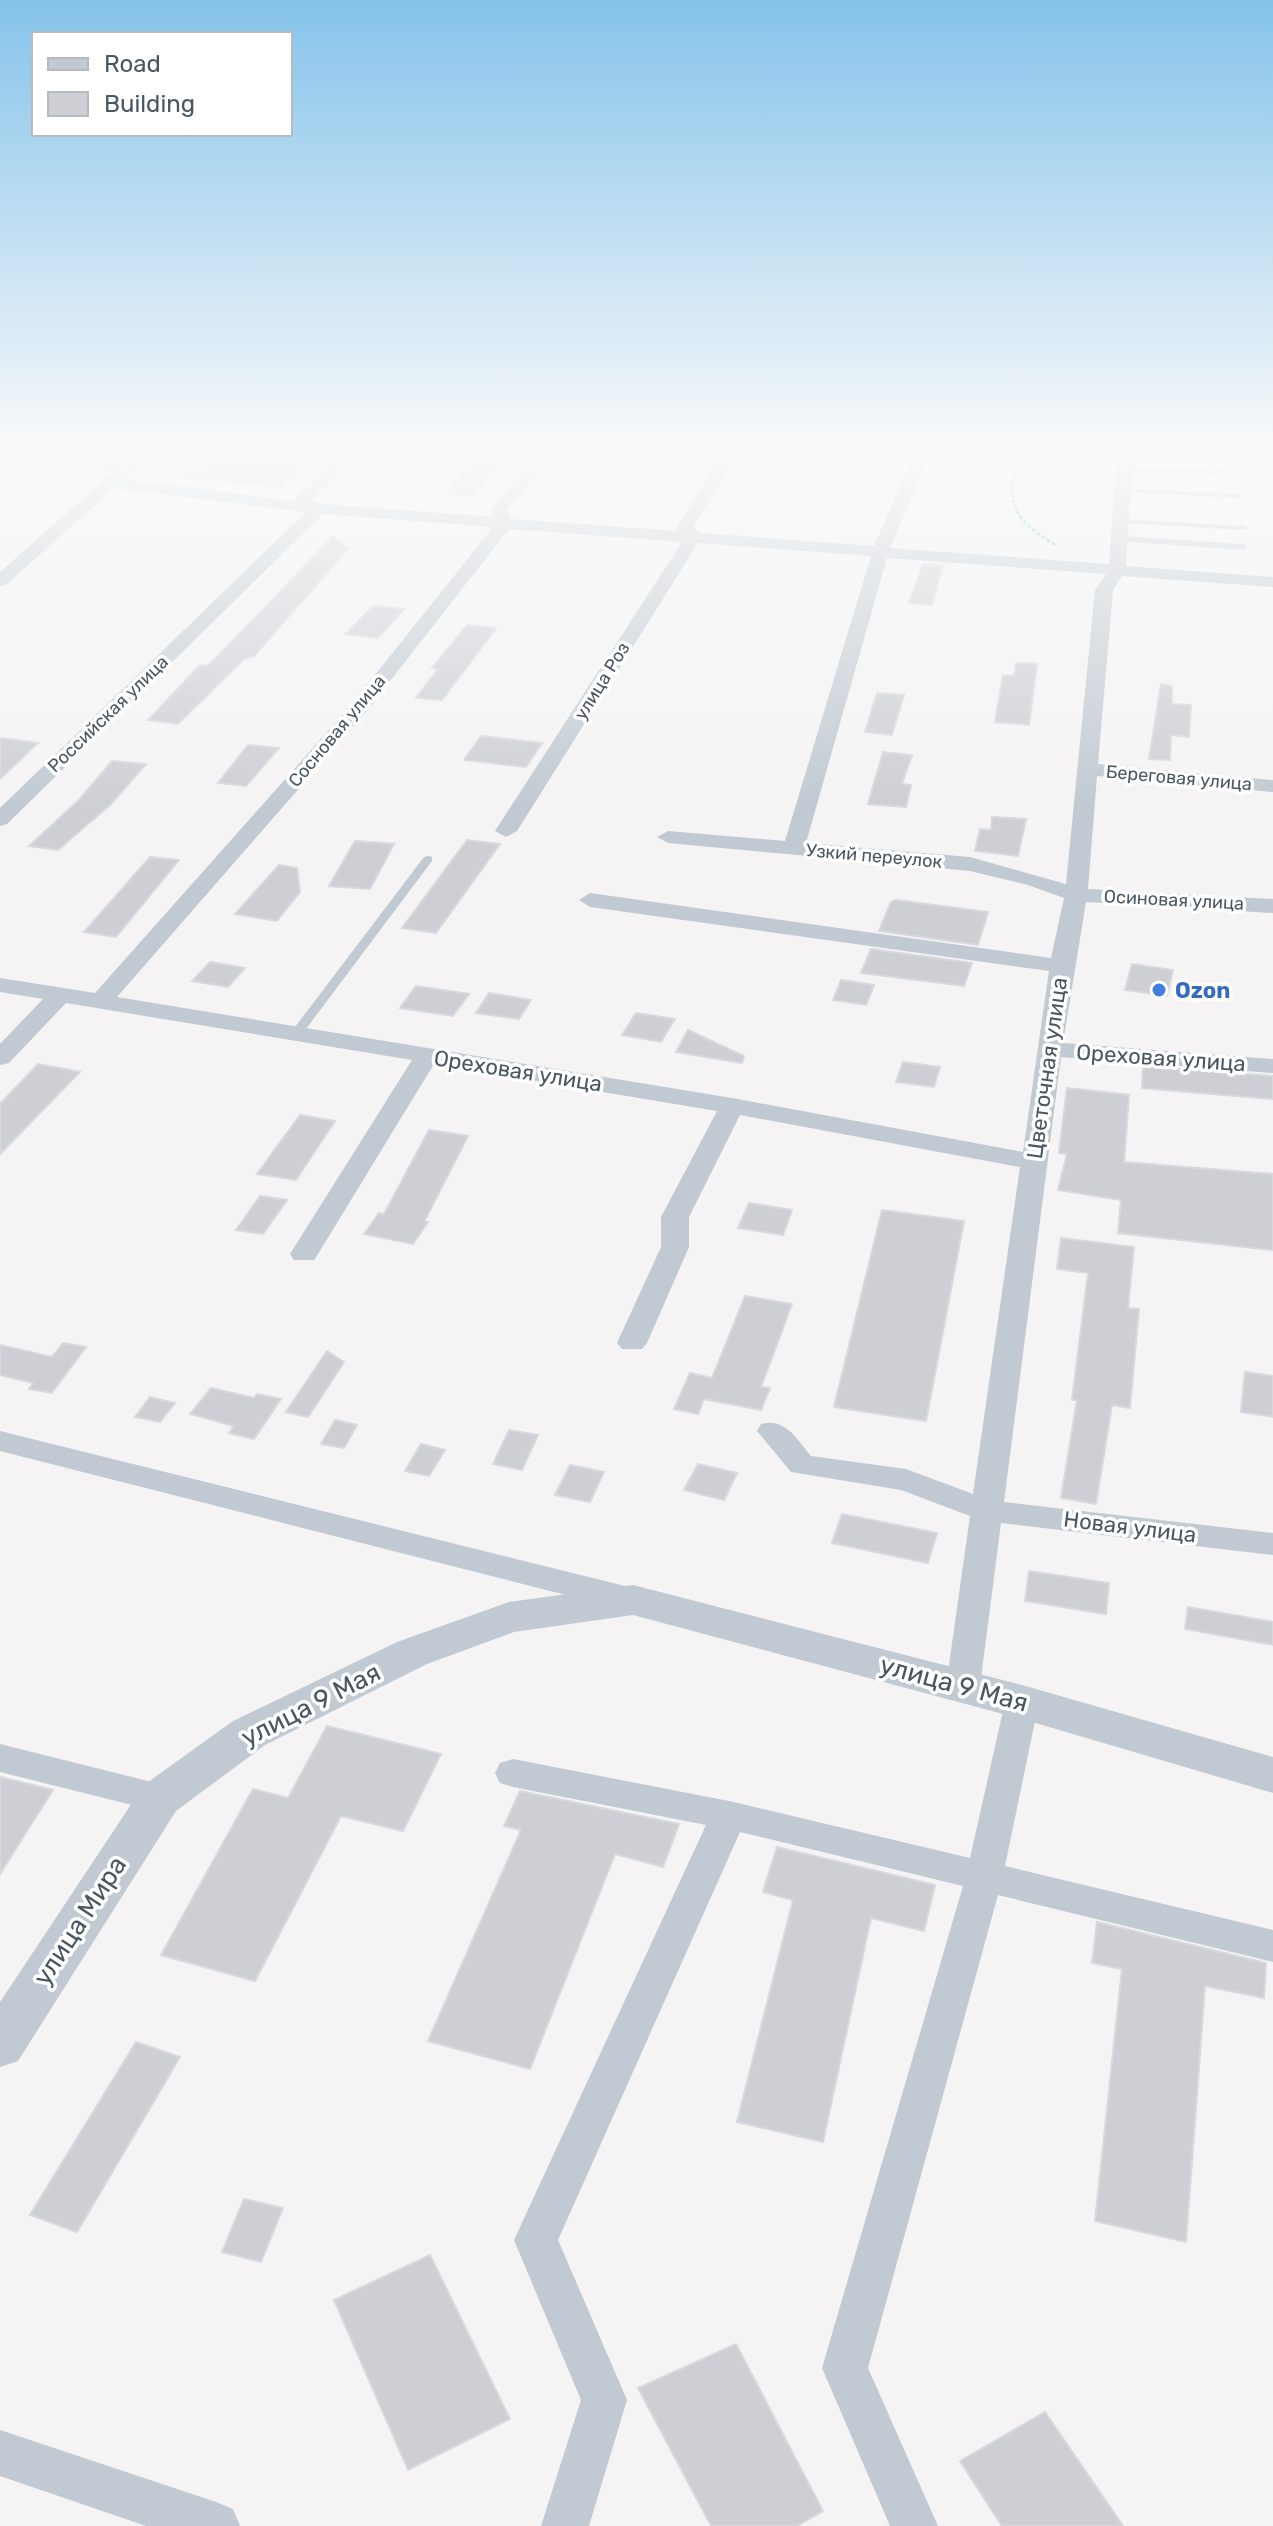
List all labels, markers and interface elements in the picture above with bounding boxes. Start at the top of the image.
legend [32,32,292,136]
text: Road [104,50,161,78]
text: Building [104,90,195,118]
street label: улица Роз [570,638,634,724]
street label: Российская улица [43,651,173,777]
street label: Сосновая улица [284,670,390,792]
street label: Береговая улица [1105,761,1253,795]
street label: Узкий переулок [805,839,943,873]
street label: Осиновая улица [1103,885,1245,915]
street label: Цветочная улица [1021,976,1073,1160]
place label: Ozon [1175,977,1230,1004]
marker: Ozon [1150,981,1168,999]
street label: Ореховая улица [1075,1039,1247,1077]
street label: Ореховая улица [432,1044,604,1098]
street label: Новая улица [1062,1505,1198,1549]
street label: улица 9 Мая [877,1649,1031,1719]
street label: улица 9 Мая [236,1657,386,1753]
street label: улица Мира [27,1851,133,1991]

